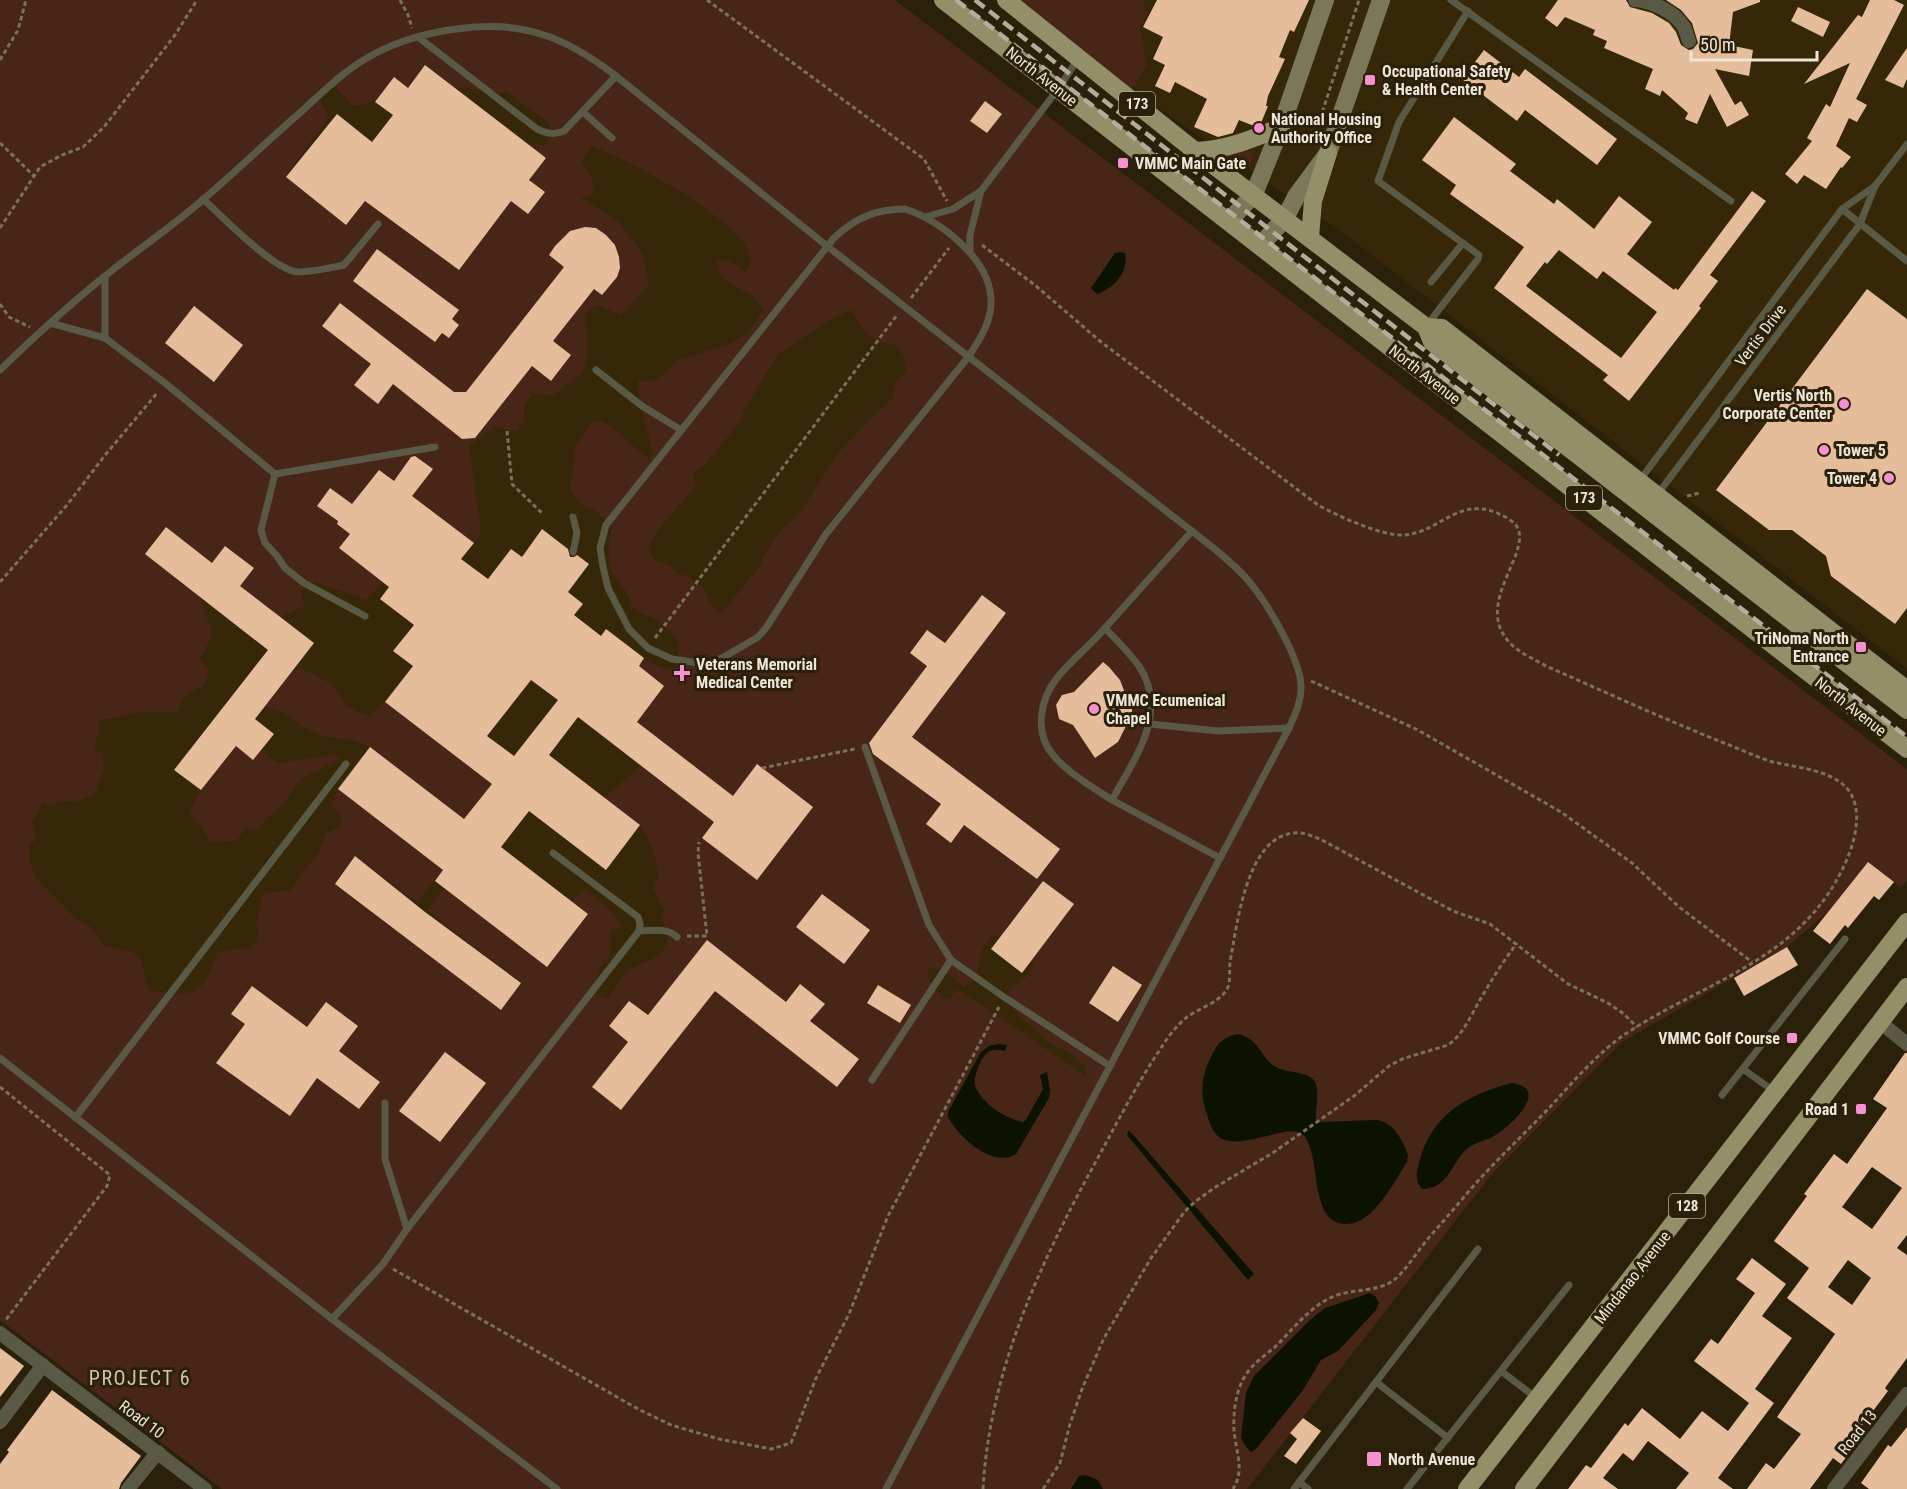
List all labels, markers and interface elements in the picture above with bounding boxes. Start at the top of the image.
scale bar [1691,24,1817,62]
text: 50 m [1700,34,1735,55]
street label: North Avenue [1002,43,1081,110]
place label: Occupational Safety & Health Center [1382,62,1511,99]
marker: Occupational Safety & Health Center [1363,73,1377,87]
road number: 173 [1119,92,1155,116]
place label: National Housing Authority Office [1271,110,1381,147]
marker: National Housing Authority Office [1252,121,1266,135]
place label: VMMC Main Gate [1135,154,1246,173]
marker: VMMC Main Gate [1116,156,1130,170]
street label: Vertis Drive [1731,301,1790,370]
street label: North Avenue [1385,341,1464,408]
place label: Vertis North Corporate Center [1722,386,1832,423]
marker: Vertis North Corporate Center [1837,397,1851,411]
place label: Tower 5 [1836,441,1886,460]
marker: Tower 5 [1817,443,1831,457]
place label: Tower 4 [1827,469,1877,488]
marker: Tower 4 [1882,471,1896,485]
road number: 173 [1566,486,1602,510]
place label: TriNoma North Entrance [1754,629,1849,666]
marker: TriNoma North Entrance [1854,640,1868,654]
place label: Veterans Memorial Medical Center [696,655,817,692]
marker: Veterans Memorial Medical Center [673,664,691,682]
street label: North Avenue [1811,673,1890,740]
place label: VMMC Ecumenical Chapel [1106,691,1226,728]
marker: VMMC Ecumenical Chapel [1087,702,1101,716]
place label: VMMC Golf Course [1658,1029,1780,1048]
marker: VMMC Golf Course [1785,1031,1799,1045]
place label: Road 1 [1805,1100,1849,1119]
marker: Road 1 [1854,1102,1868,1116]
road number: 128 [1669,1194,1705,1218]
street label: Mindanao Avenue [1590,1227,1674,1327]
district label: PROJECT 6 [89,1366,191,1390]
street label: Road 10 [115,1396,168,1443]
street label: Road 13 [1834,1406,1881,1458]
marker: North Avenue [1365,1450,1383,1468]
place label: North Avenue [1388,1450,1476,1469]

